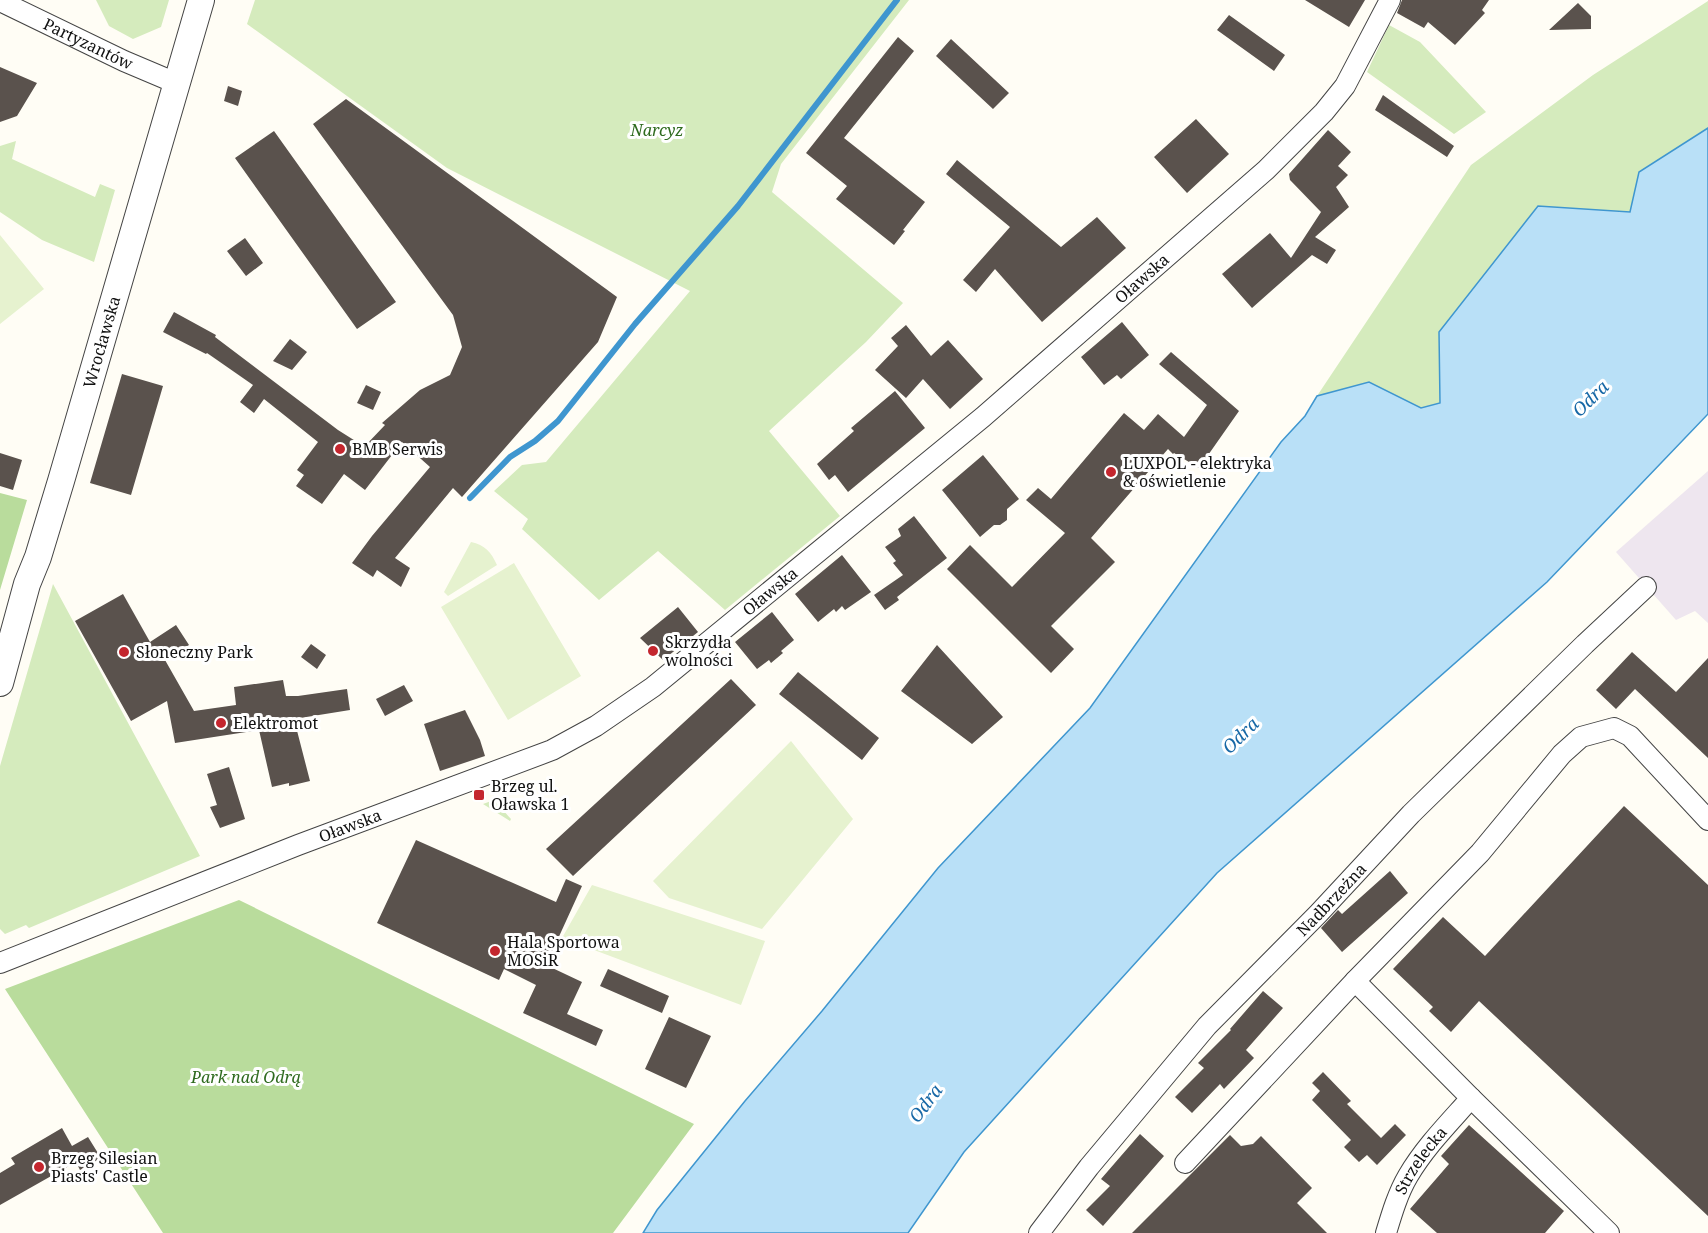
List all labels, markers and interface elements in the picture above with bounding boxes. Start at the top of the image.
street label: Partyzantów [40,13,137,75]
park label: Narcyz [629,119,684,141]
street label: Oławska [1110,249,1174,308]
street label: Wrocławska [78,293,125,391]
water label: Odra [1566,374,1614,421]
place label: BMB Serwis [352,438,443,460]
marker: BMB Serwis [333,442,347,456]
place label: LUXPOL - elektryka & oświetlenie [1123,452,1272,492]
marker: LUXPOL - elektryka & oświetlenie [1104,465,1118,479]
street label: Oławska [738,562,802,621]
place label: Skrzydła wolności [665,631,733,671]
place label: Słoneczny Park [136,641,253,663]
marker: Skrzydła wolności [646,644,660,658]
marker: Słoneczny Park [117,645,131,659]
water label: Odra [1216,711,1264,758]
place label: Elektromot [233,712,319,734]
marker: Elektromot [214,716,228,730]
place label: Brzeg ul. Oławska 1 [491,775,570,815]
marker: Brzeg ul. Oławska 1 [472,788,486,802]
street label: Oławska [315,804,384,847]
street label: Nadbrzeżna [1291,858,1371,941]
place label: Hala Sportowa MOSiR [507,931,620,971]
marker: Hala Sportowa MOSiR [488,944,502,958]
park label: Park nad Odrą [190,1066,302,1088]
water label: Odra [903,1078,948,1127]
street label: Strzelecka [1389,1122,1452,1198]
place label: Brzeg Silesian Piasts' Castle [51,1147,158,1187]
marker: Brzeg Silesian Piasts' Castle [32,1160,46,1174]

